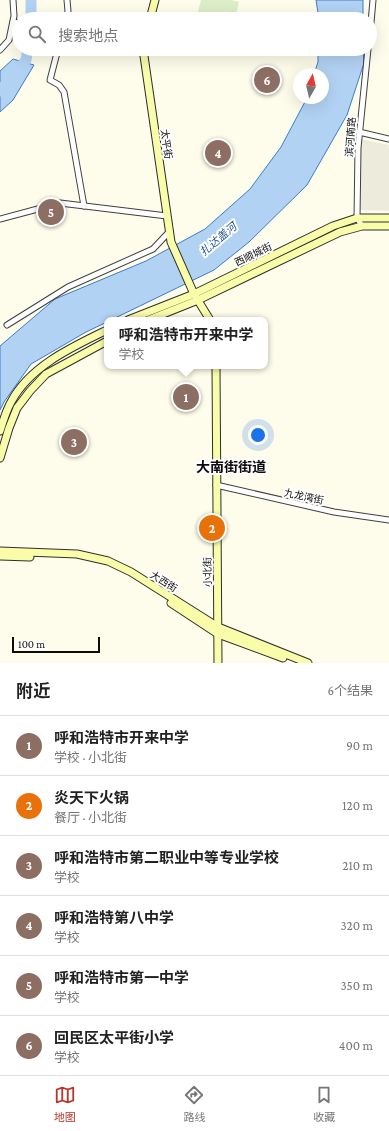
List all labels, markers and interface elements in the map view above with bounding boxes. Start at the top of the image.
search box [12,12,377,56]
icon: search [26,23,48,45]
text: 搜索地点 [58,28,118,44]
pin: 6 [254,65,280,95]
north arrow [293,68,329,104]
street label: 滨河南路 [344,117,357,157]
street label: 太平街 [159,128,174,160]
pin: 4 [205,138,231,168]
pin: 5 [38,197,64,227]
water label: 扎达盖河 [197,219,240,258]
street label: 西顺城街 [233,241,274,268]
popup [104,317,268,369]
text: 呼和浩特市开来中学 [118,327,254,343]
text: 学校 [118,347,145,362]
pin: 1 [173,382,199,412]
your location [248,425,268,445]
pin: 3 [61,427,87,457]
district label: 大南街街道 [196,459,266,475]
street label: 九龙湾街 [283,487,325,506]
pin: 2 [199,513,225,543]
street label: 小北街 [202,557,213,587]
street label: 大西街 [148,569,179,594]
scale bar [12,635,100,654]
text: 100 m [18,638,45,650]
text: 附近 [16,682,50,701]
text: 6个结果 [327,683,373,698]
text: 呼和浩特市开来中学 [54,730,189,746]
text: 1 [27,738,31,753]
text: 90 m [346,738,373,753]
text: 学校 · 小北街 [54,750,127,765]
text: 炎天下火锅 [54,790,129,806]
text: 2 [26,798,32,813]
text: 120 m [342,798,373,813]
text: 餐厅 · 小北街 [54,810,127,825]
text: 呼和浩特市第二职业中等专业学校 [54,850,279,866]
text: 3 [26,858,32,873]
text: 210 m [342,858,373,873]
text: 学校 [54,870,80,885]
text: 呼和浩特第八中学 [54,910,174,926]
text: 4 [25,918,33,933]
text: 320 m [340,918,373,933]
text: 学校 [54,930,80,945]
text: 呼和浩特市第一中学 [54,970,189,986]
text: 5 [26,978,32,993]
text: 350 m [340,978,373,993]
text: 学校 [54,990,80,1005]
text: 回民区太平街小学 [54,1030,174,1046]
text: 6 [25,1038,33,1053]
text: 400 m [339,1038,373,1053]
text: 学校 [54,1050,80,1065]
tab: 地图 [54,1084,76,1124]
tab: 路线 [183,1084,205,1124]
tab: 收藏 [313,1084,335,1124]

